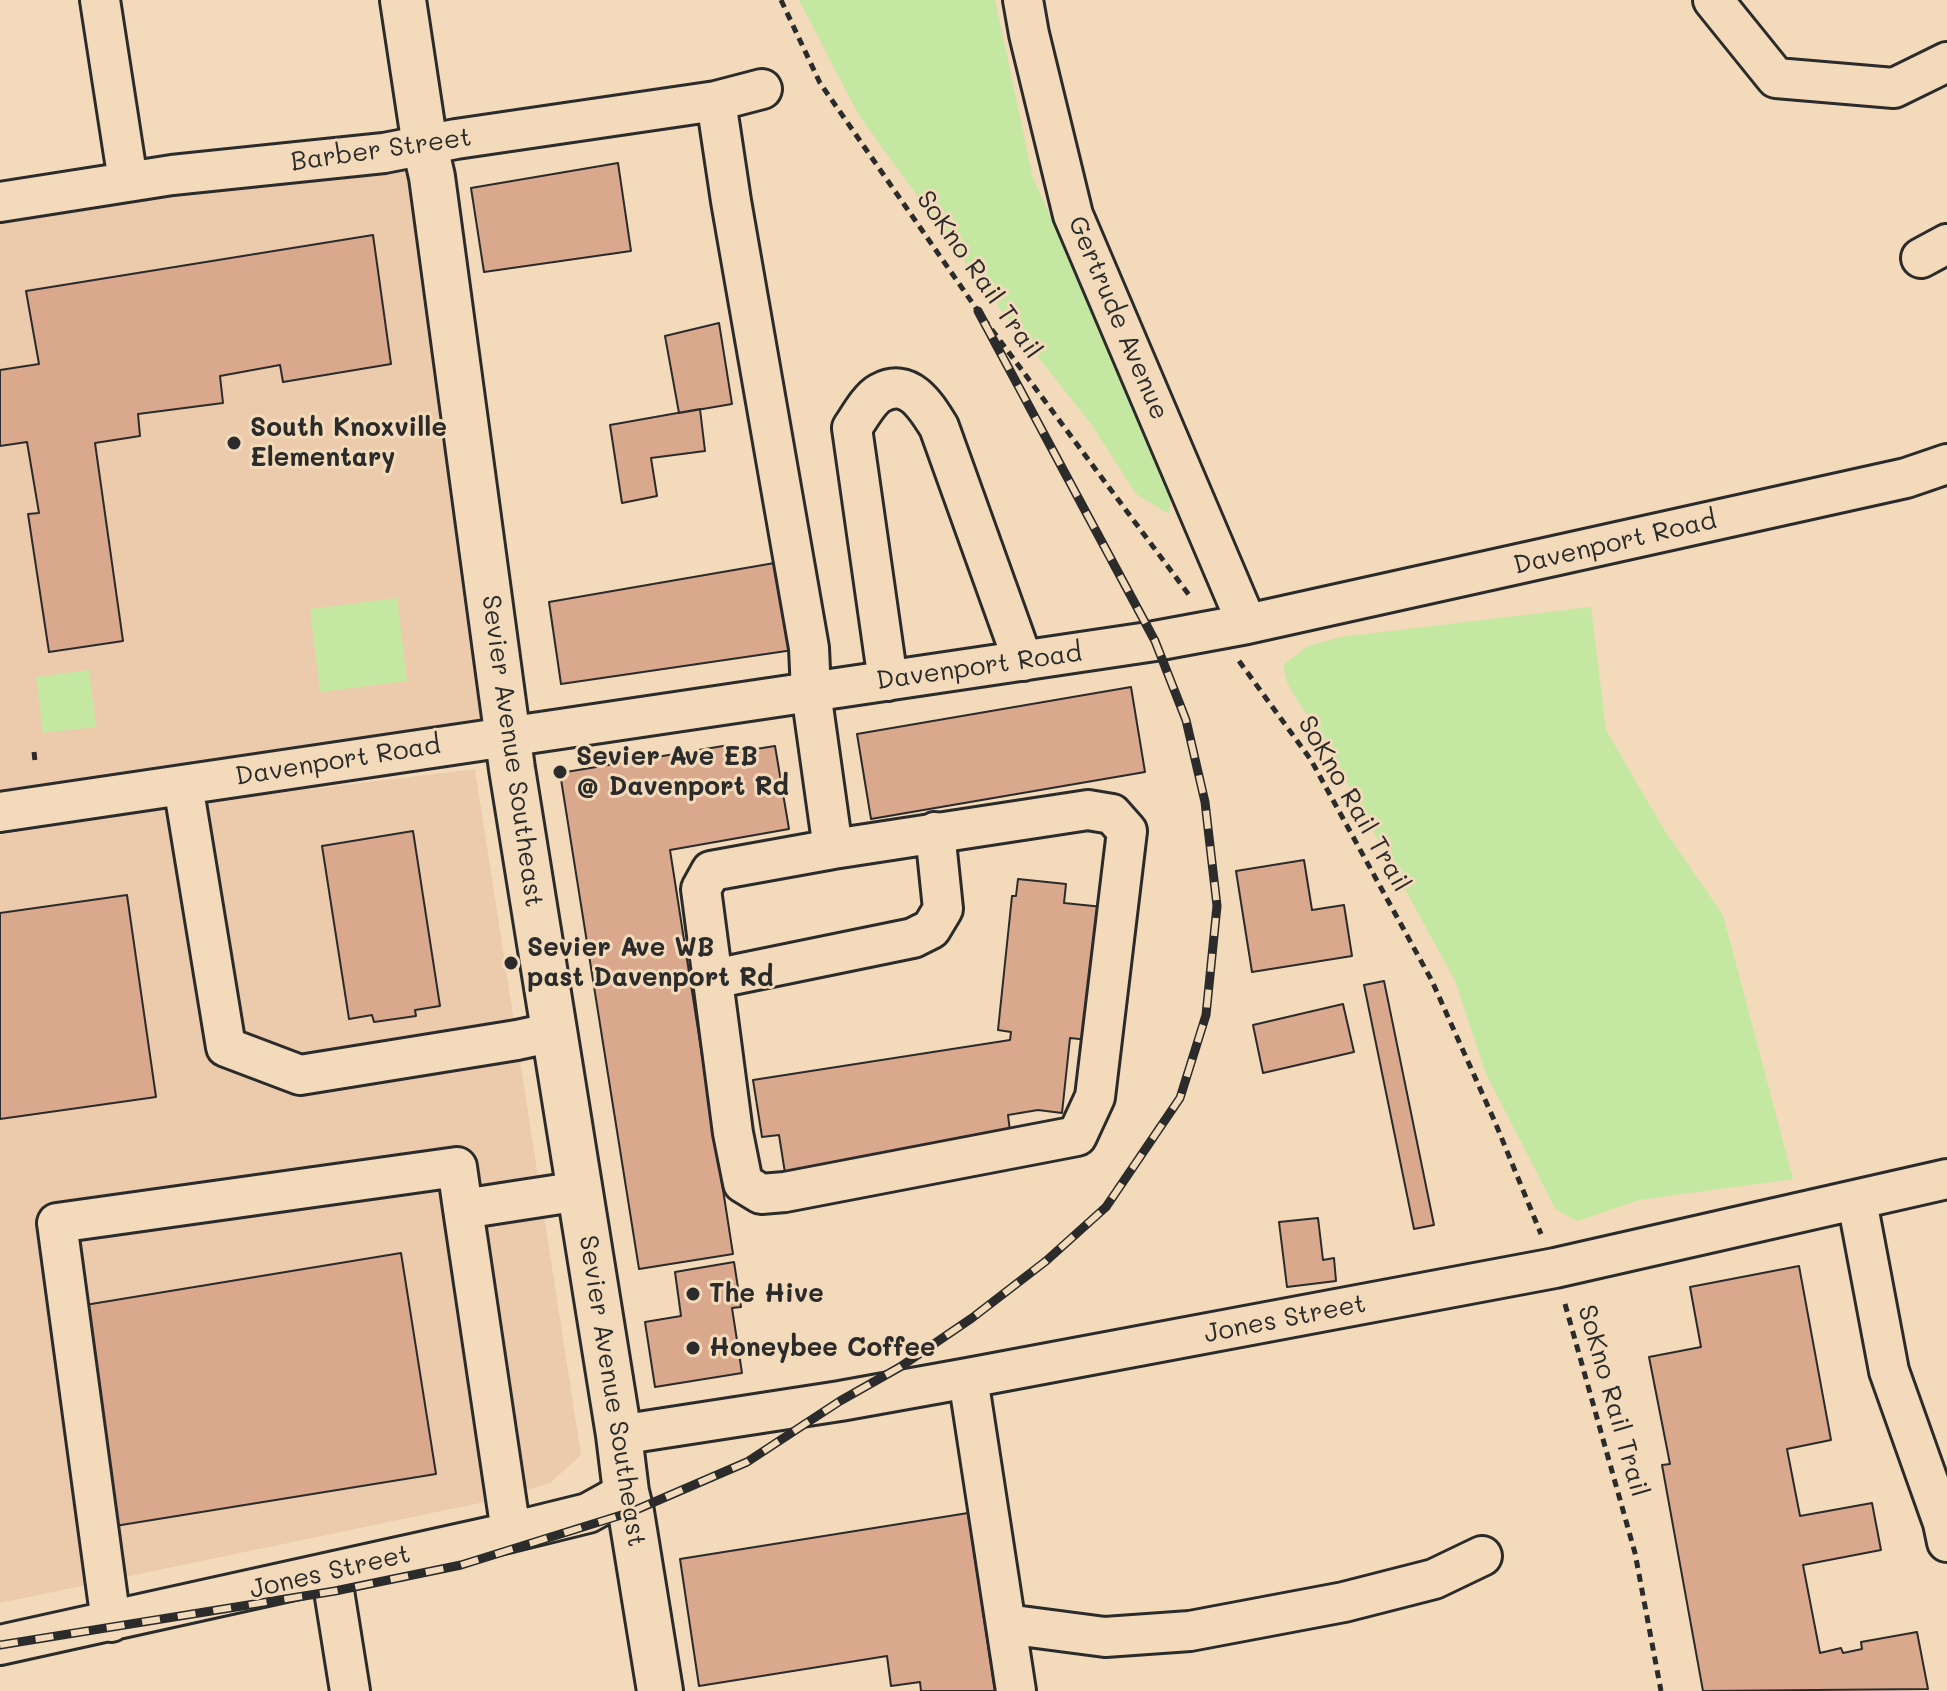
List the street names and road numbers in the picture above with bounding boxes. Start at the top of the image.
street label: Barber Street [289,122,473,178]
street label: SoKno Rail Trail [909,185,1049,365]
street label: Gertrude Avenue [1061,212,1175,424]
street label: Davenport Road [1510,504,1720,582]
street label: Sevier Avenue Southeast [475,593,549,909]
street label: Davenport Road [874,637,1084,697]
street label: SoKno Rail Trail [1291,711,1417,897]
street label: Davenport Road [233,729,443,793]
street label: Sevier Avenue Southeast [572,1233,652,1549]
street label: Jones Street [1202,1288,1368,1350]
street label: SoKno Rail Trail [1571,1302,1655,1500]
street label: Jones Street [247,1538,413,1606]

